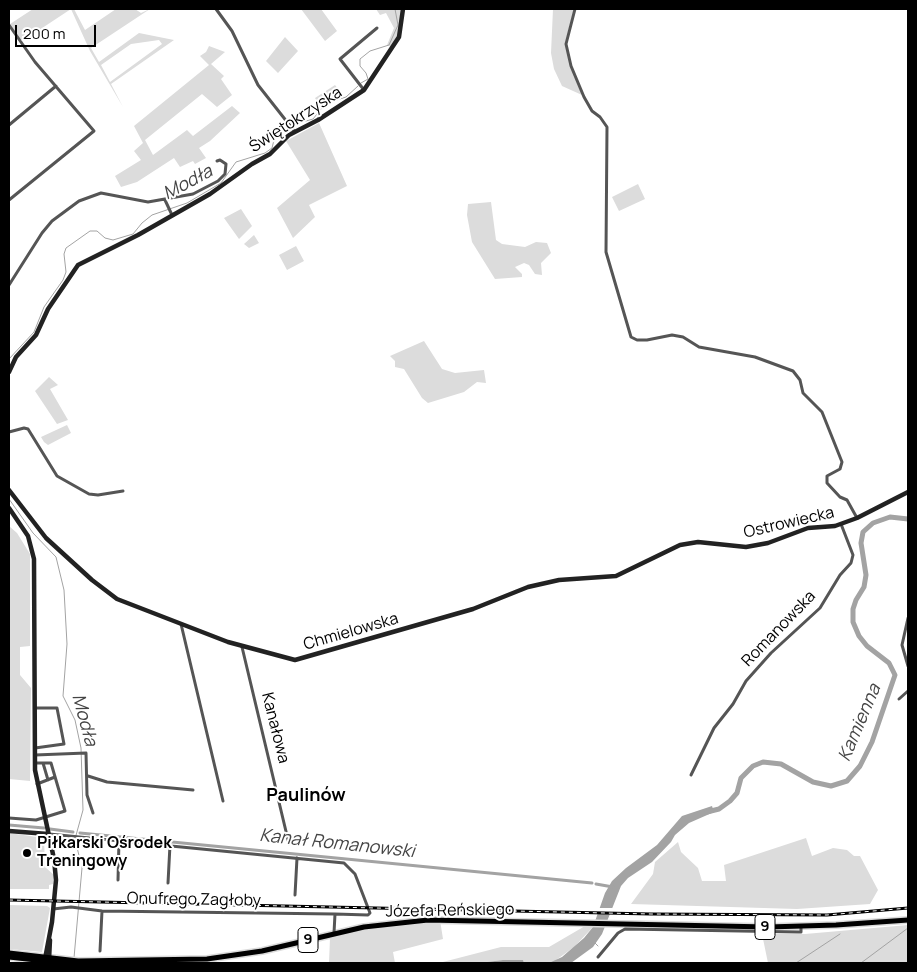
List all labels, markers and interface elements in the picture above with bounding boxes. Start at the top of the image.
scale bar [18,15,99,47]
text: 200 m [23,23,66,44]
street label: Świętokrzyska [246,83,346,157]
water label: Modła [160,161,216,205]
street label: Ostrowiecka [742,503,836,543]
street label: Romanowska [738,587,820,671]
street label: Chmielowska [301,609,401,655]
water label: Kamienna [834,681,886,765]
street label: Kanałowa [257,691,293,765]
water label: Modła [67,692,101,748]
district label: Paulinów [266,785,346,807]
water label: Kanał Romanowski [258,825,416,863]
place label: Piłkarski Ośrodek Treningowy [37,834,172,872]
marker: Piłkarski Ośrodek Treningowy [21,847,33,859]
street label: Onufrego Zagłoby [127,889,261,911]
street label: Józefa Reńskiego [386,900,514,922]
road number: 9 [755,914,775,940]
road number: 9 [298,928,318,952]

